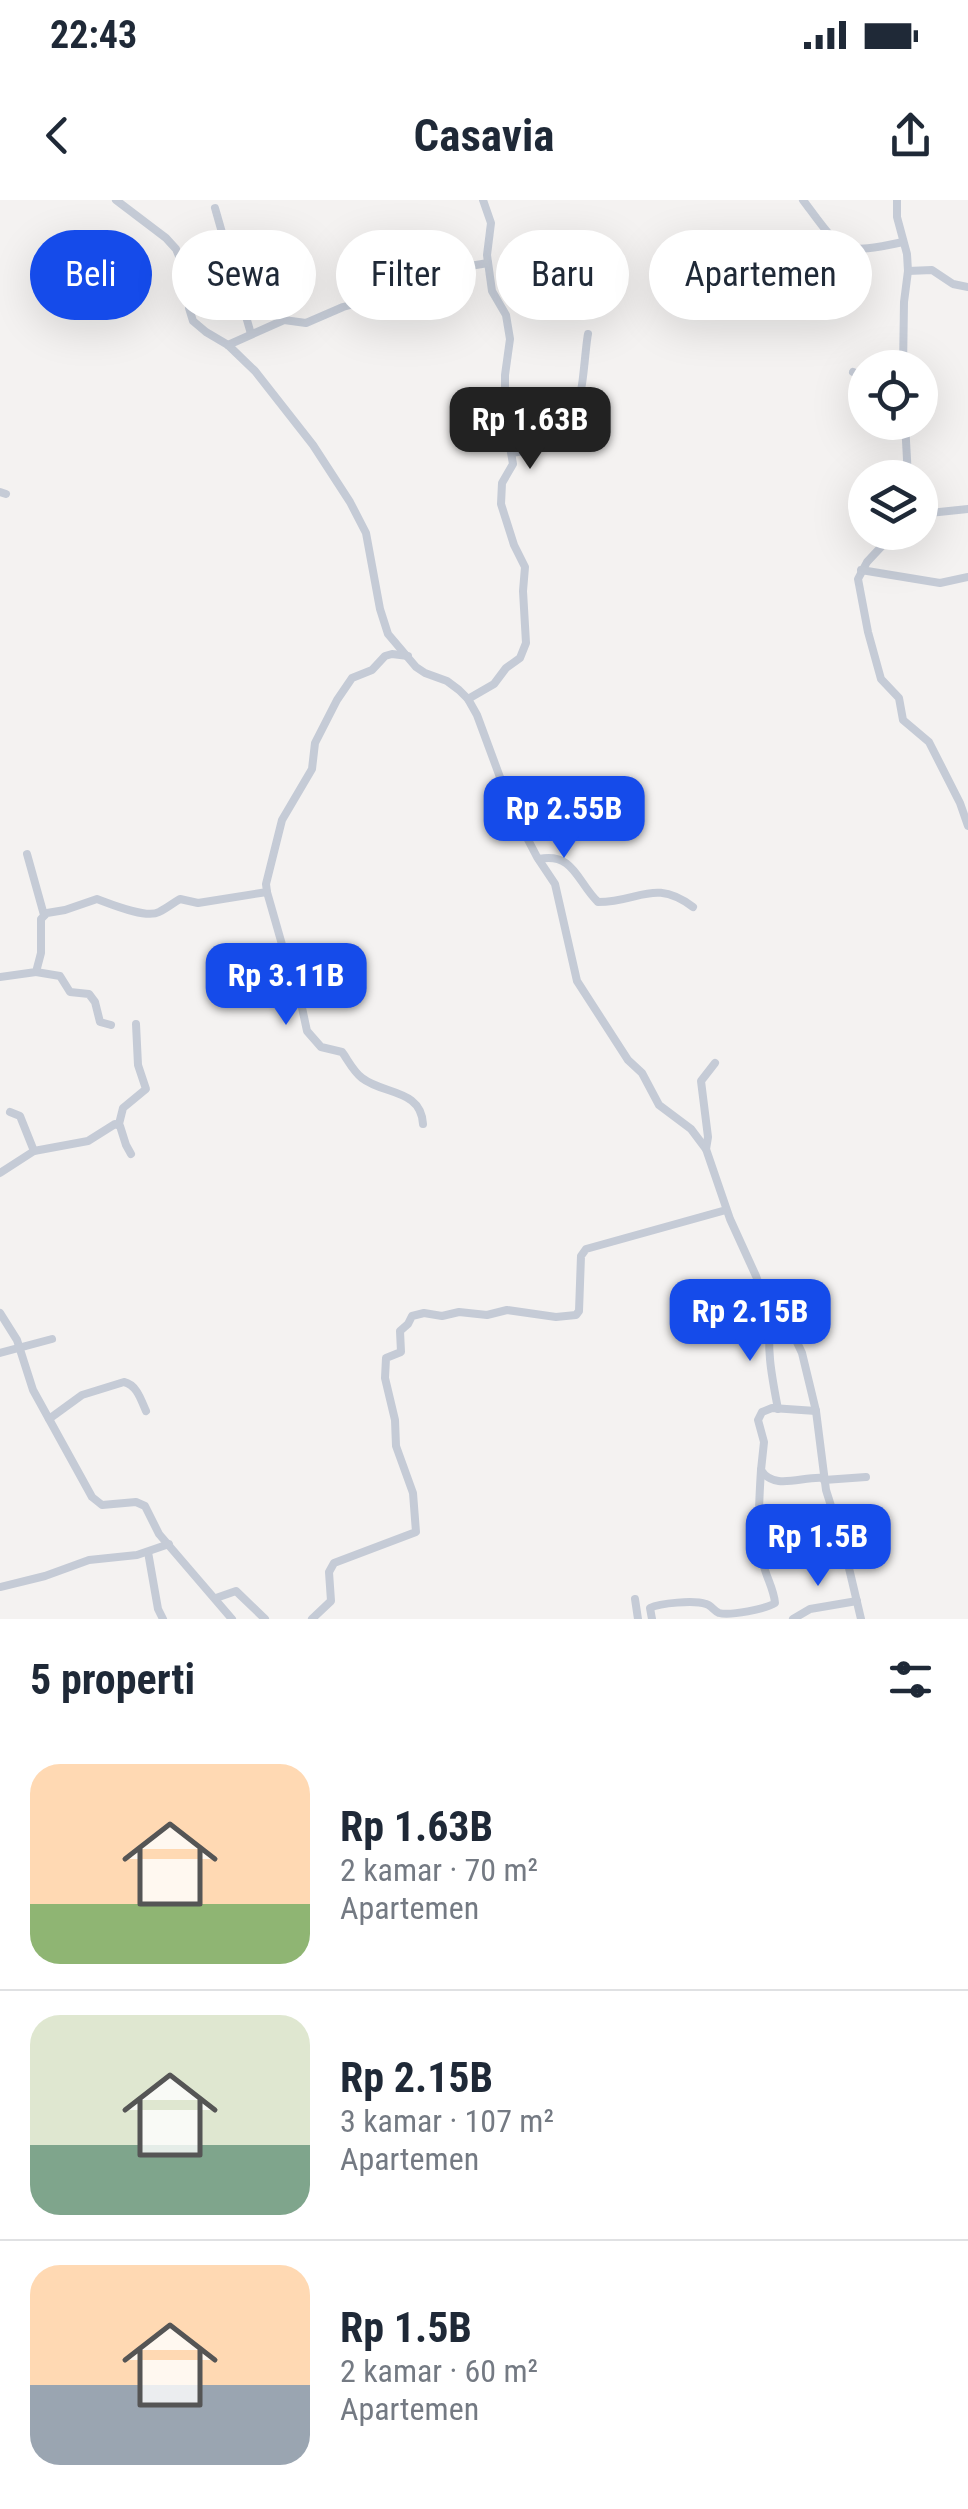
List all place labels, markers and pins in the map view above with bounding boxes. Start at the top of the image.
pin: Rp 1.63B [427,387,633,472]
pin: Rp 2.55B [461,776,667,861]
pin: Rp 3.11B [183,943,389,1028]
pin: Rp 2.15B [647,1279,853,1364]
pin: Rp 1.5B [726,1504,910,1589]

